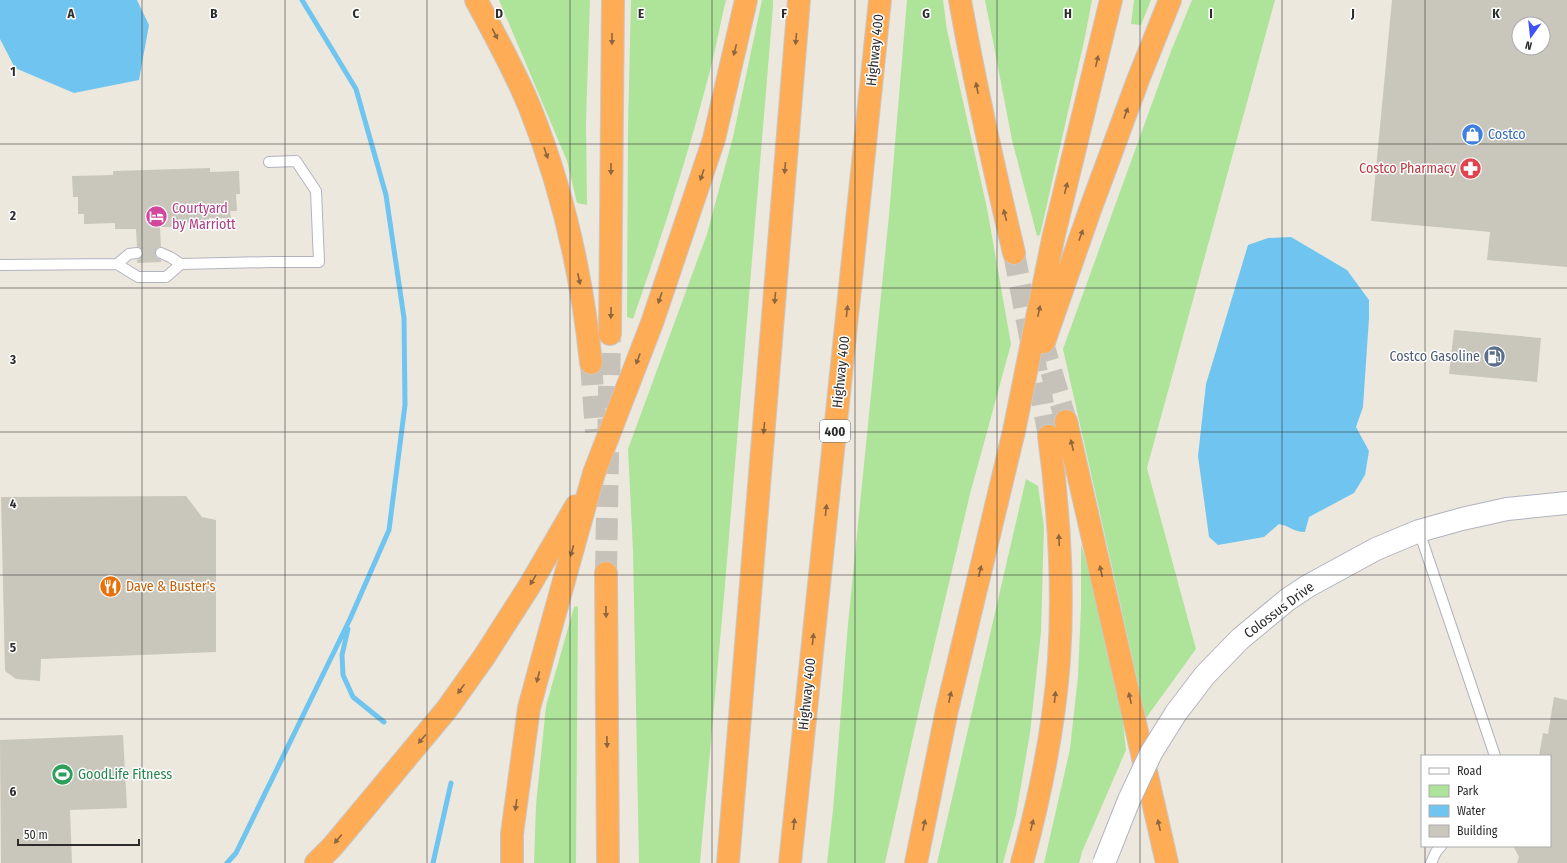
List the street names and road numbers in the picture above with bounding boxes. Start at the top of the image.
street label: Highway 400 [863,13,887,87]
street label: Highway 400 [829,335,853,409]
road number: 400 [820,420,850,442]
street label: Colossus Drive [1241,578,1317,642]
street label: Highway 400 [795,657,819,731]

